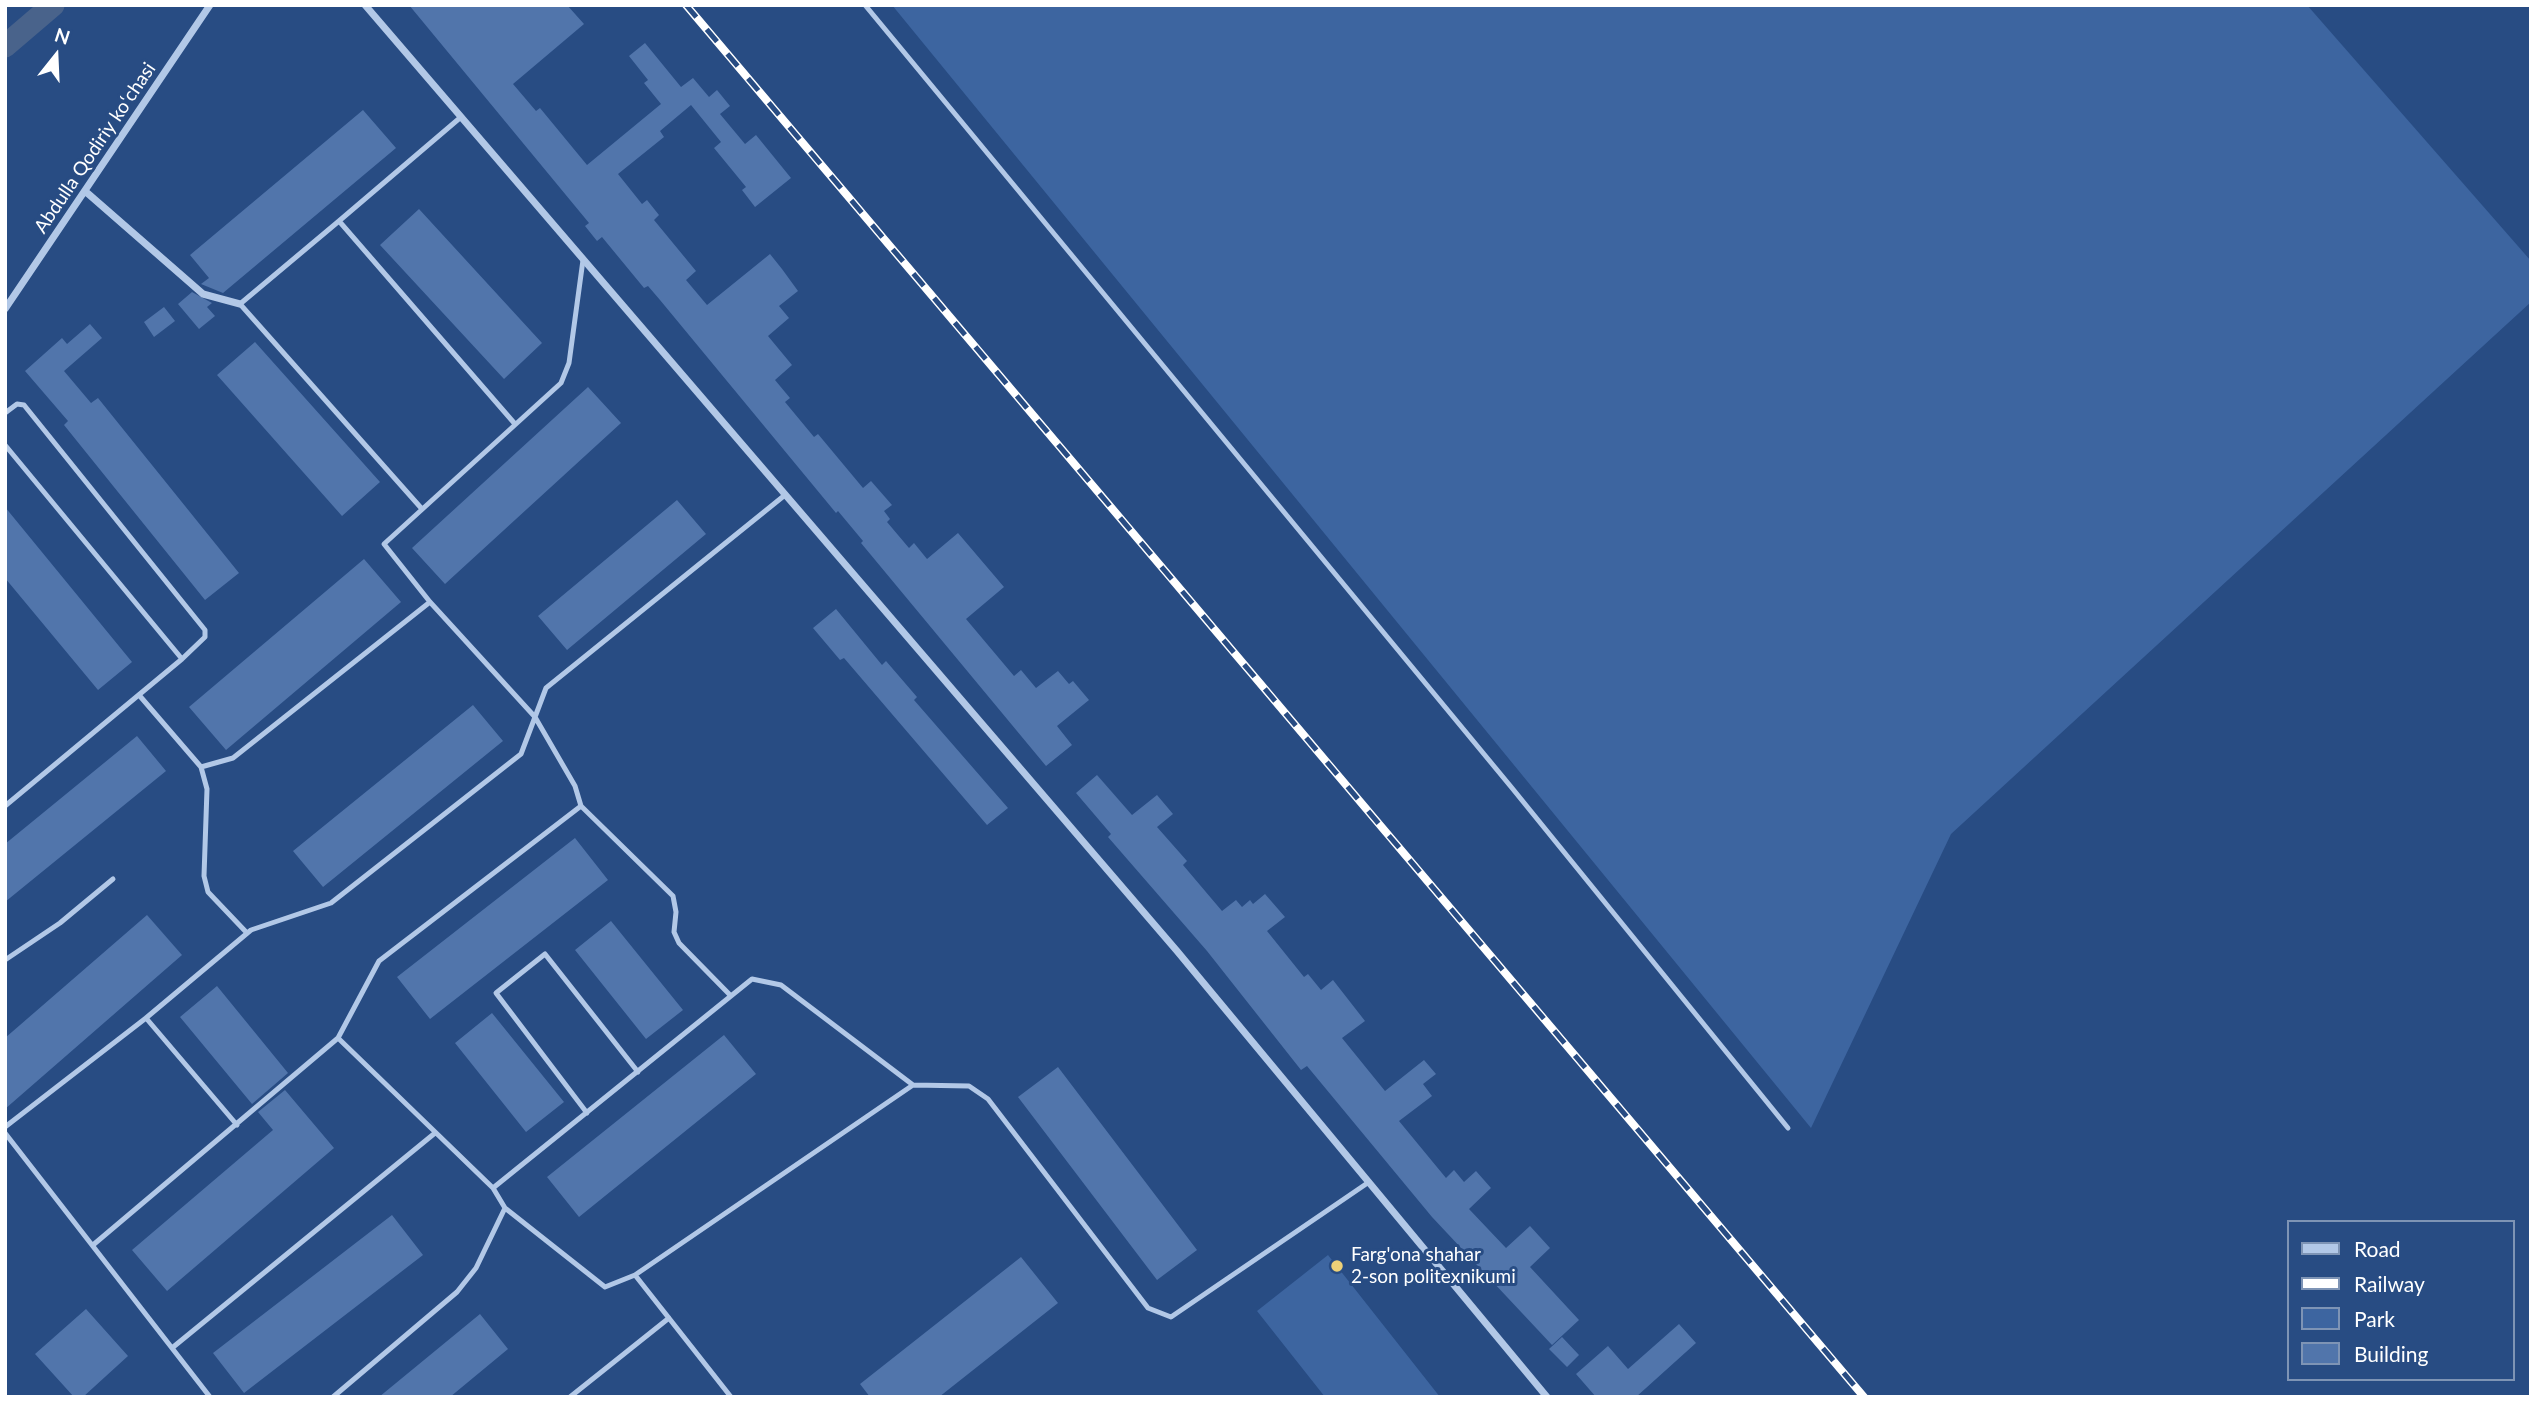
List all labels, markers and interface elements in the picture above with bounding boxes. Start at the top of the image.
north arrow [21,21,91,91]
text: N [52,22,73,49]
street label: Abdulla Qodiriy koʻchasi [29,58,161,238]
legend [2288,1220,2515,1381]
text: Road [2354,1236,2401,1261]
place label: Farg'ona shahar 2-son politexnikumi [1351,1244,1516,1288]
marker: Farg'ona shahar 2-son politexnikumi [1329,1258,1345,1274]
text: Railway [2354,1271,2425,1296]
text: Park [2354,1306,2395,1331]
text: Building [2354,1341,2429,1366]

